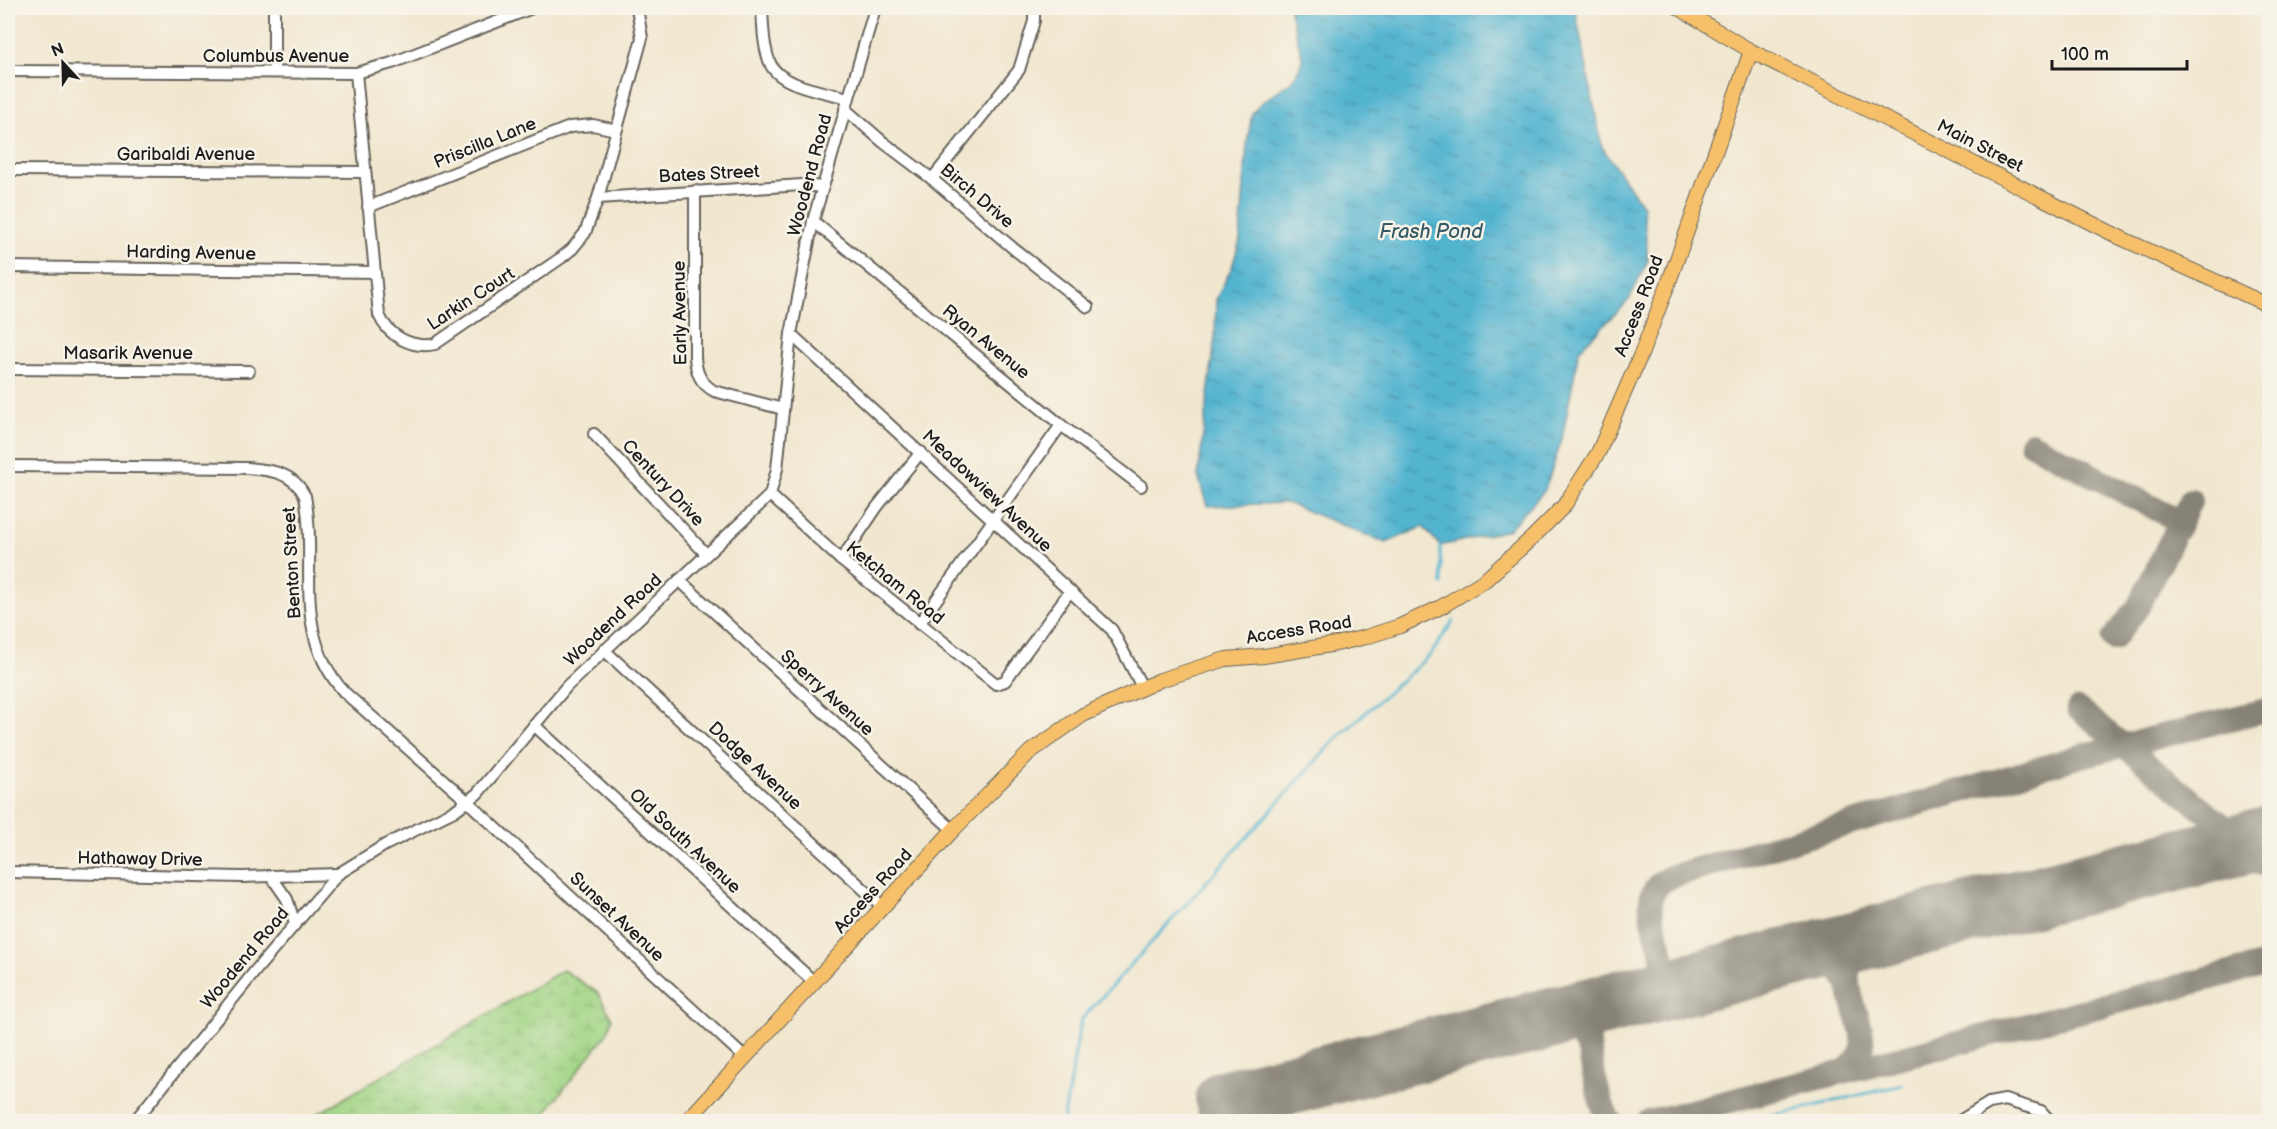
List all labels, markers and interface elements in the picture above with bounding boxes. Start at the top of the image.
north arrow [33,33,93,93]
scale bar [2052,33,2187,71]
text: N [49,39,67,62]
text: 100 m [2061,44,2109,65]
street label: Columbus Avenue [203,46,349,67]
street label: Woodend Road [784,112,836,238]
street label: Priscilla Lane [431,113,540,173]
street label: Main Street [1933,115,2027,177]
street label: Garibaldi Avenue [117,144,256,165]
street label: Birch Drive [936,159,1018,233]
street label: Bates Street [658,161,760,187]
water label: Frash Pond [1379,220,1483,244]
street label: Harding Avenue [126,241,256,265]
street label: Access Road [1610,252,1668,360]
street label: Early Avenue [669,260,691,366]
street label: Larkin Court [423,263,519,335]
street label: Ryan Avenue [938,300,1034,384]
street label: Masarik Avenue [63,343,193,364]
street label: Meadowview Avenue [918,425,1056,557]
street label: Century Drive [618,435,709,531]
street label: Benton Street [279,506,305,620]
street label: Ketcham Road [842,537,948,629]
street label: Woodend Road [560,569,666,671]
street label: Access Road [1245,611,1353,649]
street label: Sperry Avenue [776,646,878,741]
street label: Dodge Avenue [704,717,806,815]
street label: Old South Avenue [625,784,745,898]
street label: Access Road [830,844,916,938]
street label: Hathaway Drive [77,847,203,871]
street label: Sunset Avenue [565,868,669,966]
street label: Woodend Road [197,903,293,1013]

